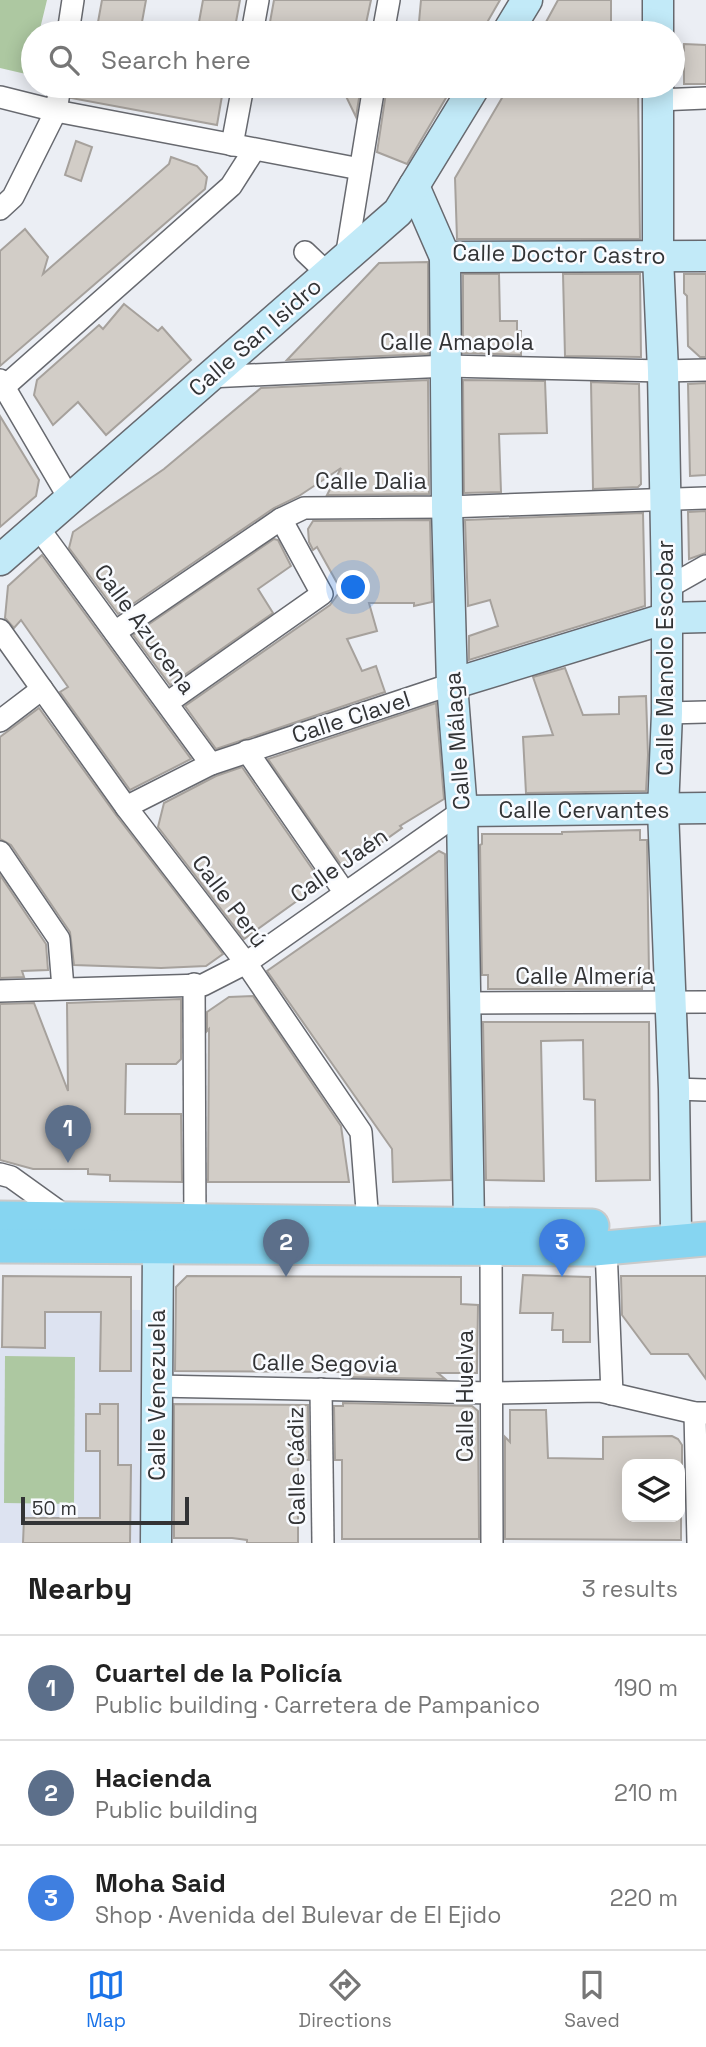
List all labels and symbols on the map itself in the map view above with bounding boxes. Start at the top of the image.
street label: Calle Doctor Castro [452,237,666,271]
street label: Calle San Isidro [182,271,328,403]
street label: Calle Amapola [380,327,534,357]
street label: Calle Dalia [315,466,427,496]
street label: Calle Manolo Escobar [650,540,680,776]
street label: Calle Azucena [88,558,202,700]
your location [336,570,370,604]
street label: Calle Málaga [437,671,477,811]
street label: Calle Clavel [288,684,414,750]
street label: Calle Cervantes [499,795,669,825]
street label: Calle Jaén [284,820,394,910]
street label: Calle Perú [185,849,275,953]
street label: Calle Almería [515,961,655,991]
pin: 1 [45,1105,91,1163]
pin: 2 [263,1219,309,1277]
pin: 3 [539,1219,585,1277]
street label: Calle Venezuela [142,1309,172,1481]
street label: Calle Huelva [450,1330,480,1462]
street label: Calle Segovia [252,1347,398,1379]
street label: Calle Cádiz [280,1406,312,1526]
scale bar [21,1494,189,1526]

